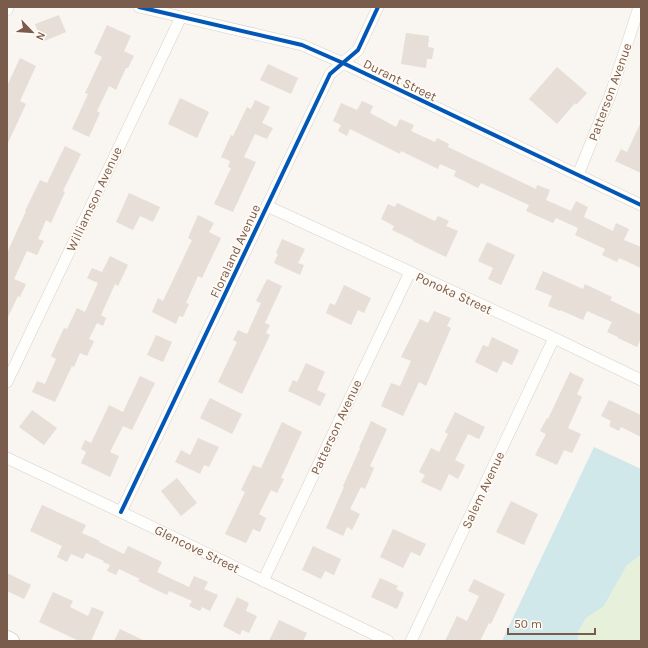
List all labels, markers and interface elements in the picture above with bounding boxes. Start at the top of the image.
north arrow [12,12,52,52]
text: N [33,30,48,42]
street label: Patterson Avenue [585,41,635,143]
street label: Durant Street [361,56,439,104]
street label: Williamson Avenue [63,144,125,254]
street label: Floraland Avenue [207,201,263,300]
street label: Ponoka Street [413,269,495,317]
street label: Patterson Avenue [307,377,365,477]
street label: Salem Avenue [459,449,508,531]
street label: Glencove Street [152,522,242,576]
scale bar [508,610,595,636]
text: 50 m [514,617,542,631]

